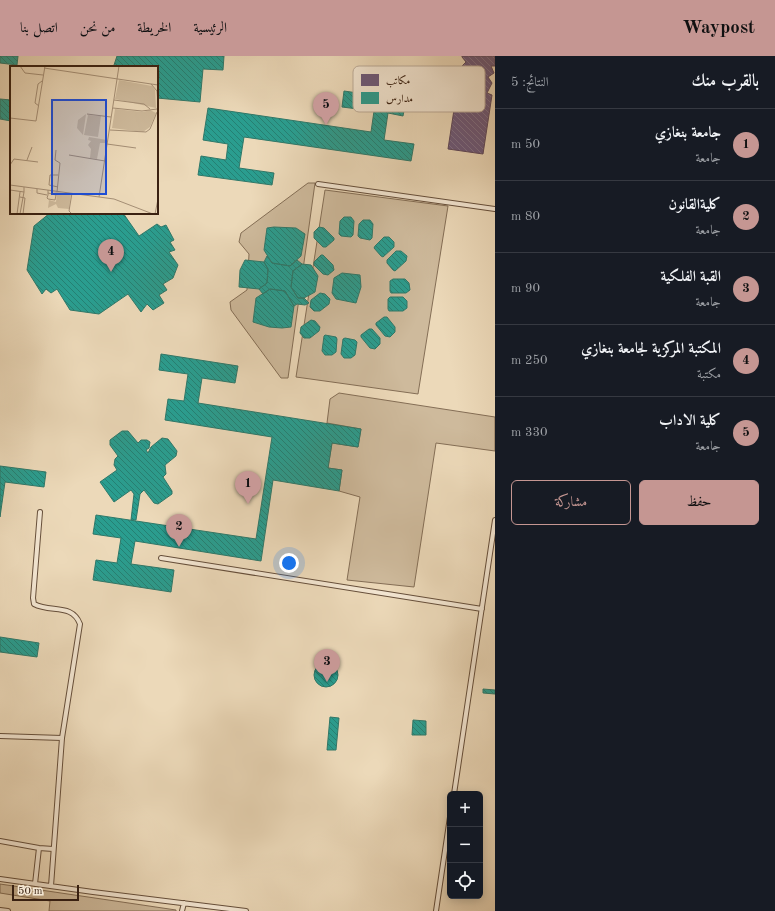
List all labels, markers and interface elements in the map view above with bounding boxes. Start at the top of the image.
text: Waypost [682,19,755,38]
text: اتصل بنا [20,21,58,35]
text: من نحن [80,21,115,35]
text: الخريطة [137,21,171,35]
text: الرئيسية [193,21,227,35]
inset map [10,66,158,214]
legend [353,66,485,112]
text: بالقرب منك [691,73,759,90]
text: مكاتب [386,74,410,88]
text: النتائج: 5 [511,76,549,89]
pin: 5 [313,92,339,125]
text: مدارس [386,94,413,105]
text: جامعة بنغازي [655,126,721,141]
text: 50 m [511,138,540,151]
text: 1 [742,138,750,151]
text: جامعة [695,152,721,165]
text: كليةالقانون [668,198,721,213]
text: 80 m [511,210,540,223]
text: 2 [742,210,750,223]
text: جامعة [695,224,721,237]
pin: 4 [98,239,124,272]
text: القبة الفلكية [660,270,721,285]
text: 90 m [511,282,540,295]
text: 3 [742,282,750,295]
text: جامعة [695,296,721,309]
text: المكتبة المركزية لجامعة بنغازي [581,342,721,357]
text: 250 m [511,354,548,367]
text: 4 [742,354,750,367]
text: مكتبة [697,368,721,381]
text: كلية الاداب [659,414,721,429]
text: 330 m [511,426,548,439]
text: 5 [742,426,750,439]
text: جامعة [695,440,721,453]
pin: 1 [235,471,261,504]
button: مشاركة [511,480,631,525]
button: حفظ [639,480,759,525]
pin: 2 [166,514,192,547]
your location [279,553,299,573]
pin: 3 [314,649,340,682]
map controls [447,791,483,899]
button: + [447,791,483,827]
button: − [447,827,483,863]
button: locate [447,863,483,899]
scale bar [12,883,79,902]
text: 50 m [18,886,43,897]

